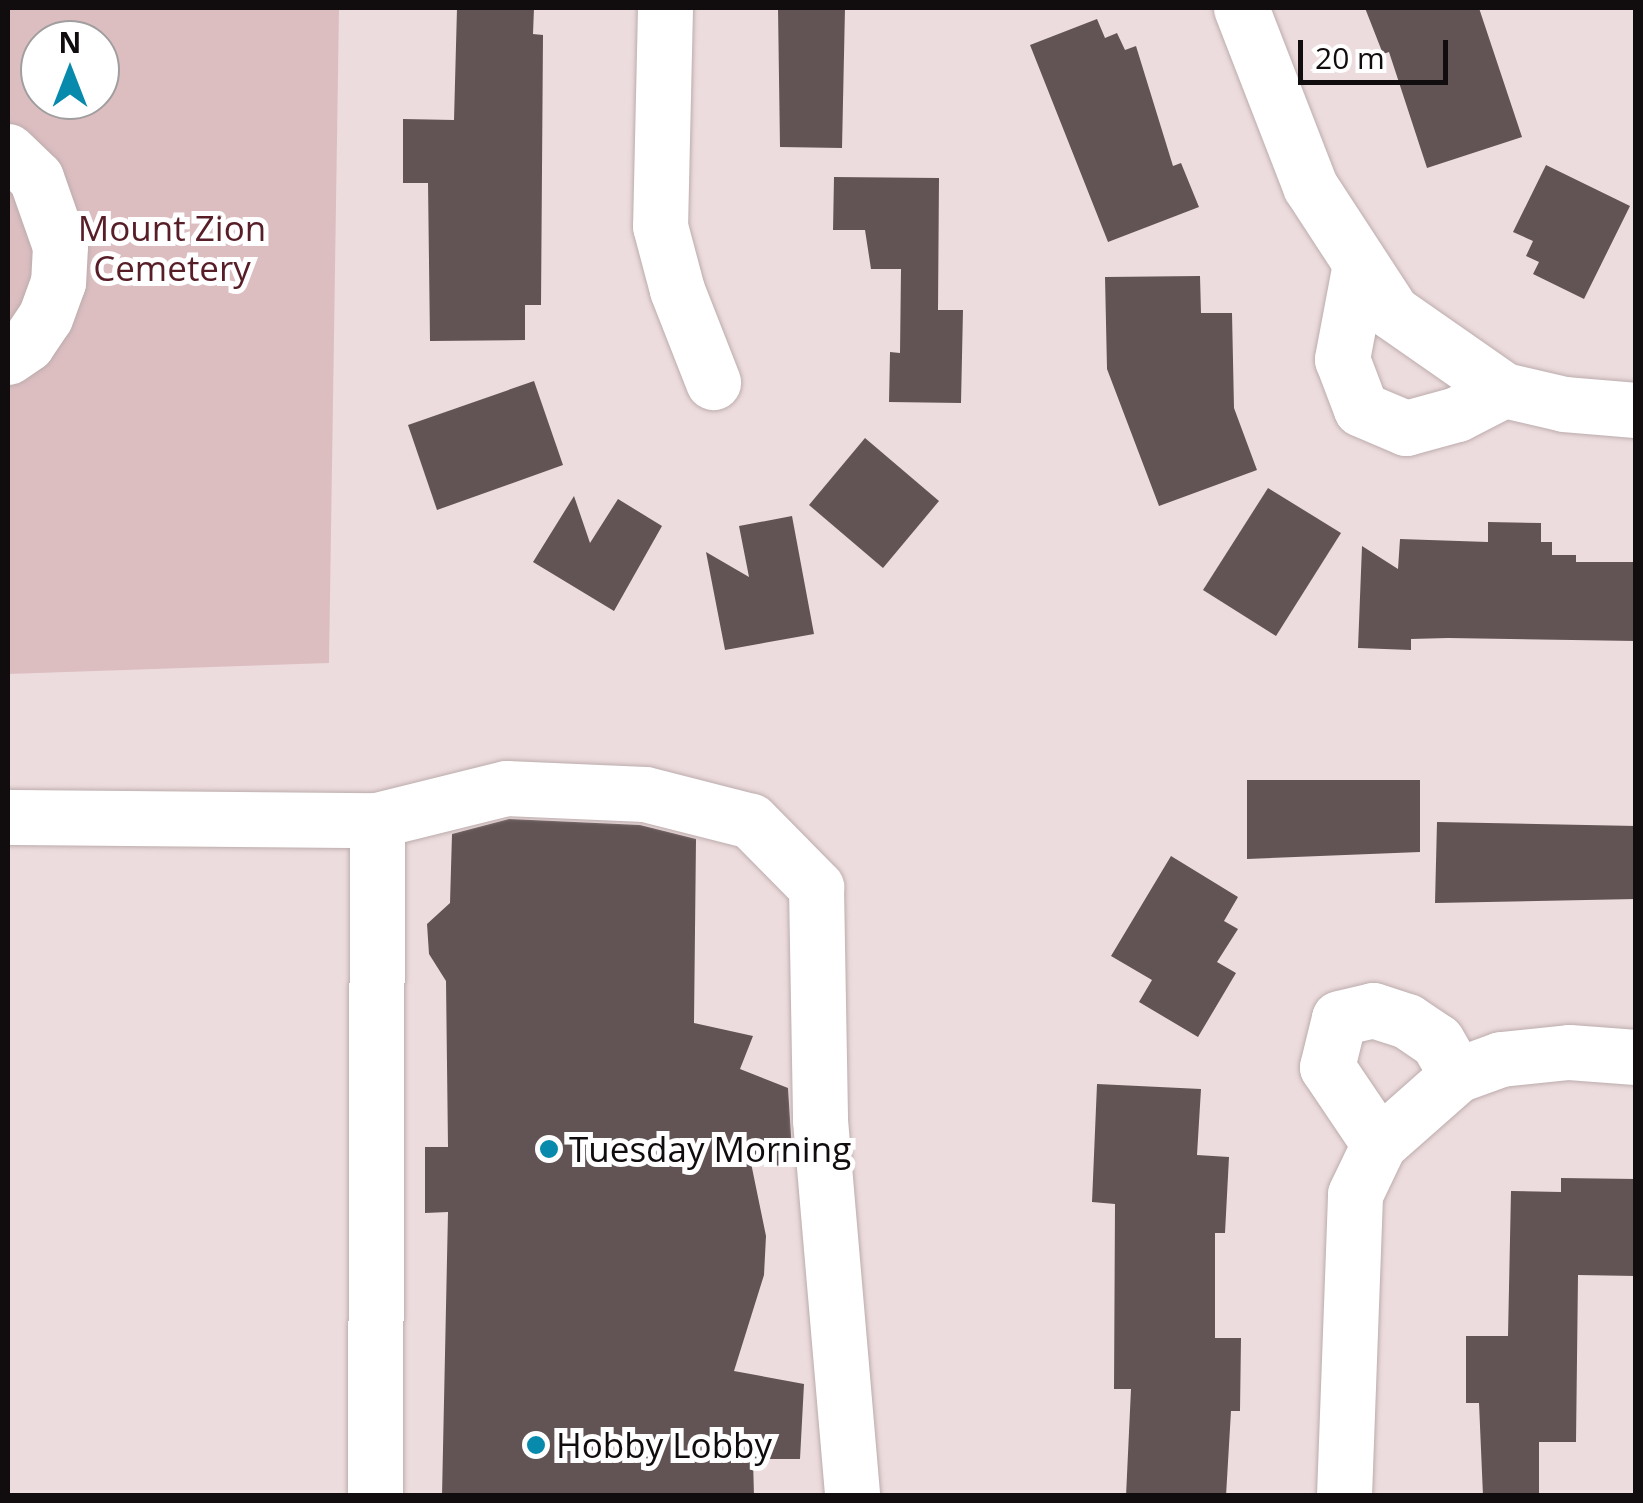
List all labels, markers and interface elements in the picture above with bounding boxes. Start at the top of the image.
north arrow [20,20,120,120]
scale bar [1303,20,1453,82]
text: N [59,23,81,61]
text: 20 m [1315,37,1385,78]
park label: Mount Zion Cemetery [78,207,266,289]
place label: Tuesday Morning [569,1128,851,1170]
marker: Tuesday Morning [538,1138,560,1160]
place label: Hobby Lobby [556,1424,772,1466]
marker: Hobby Lobby [525,1434,547,1456]

